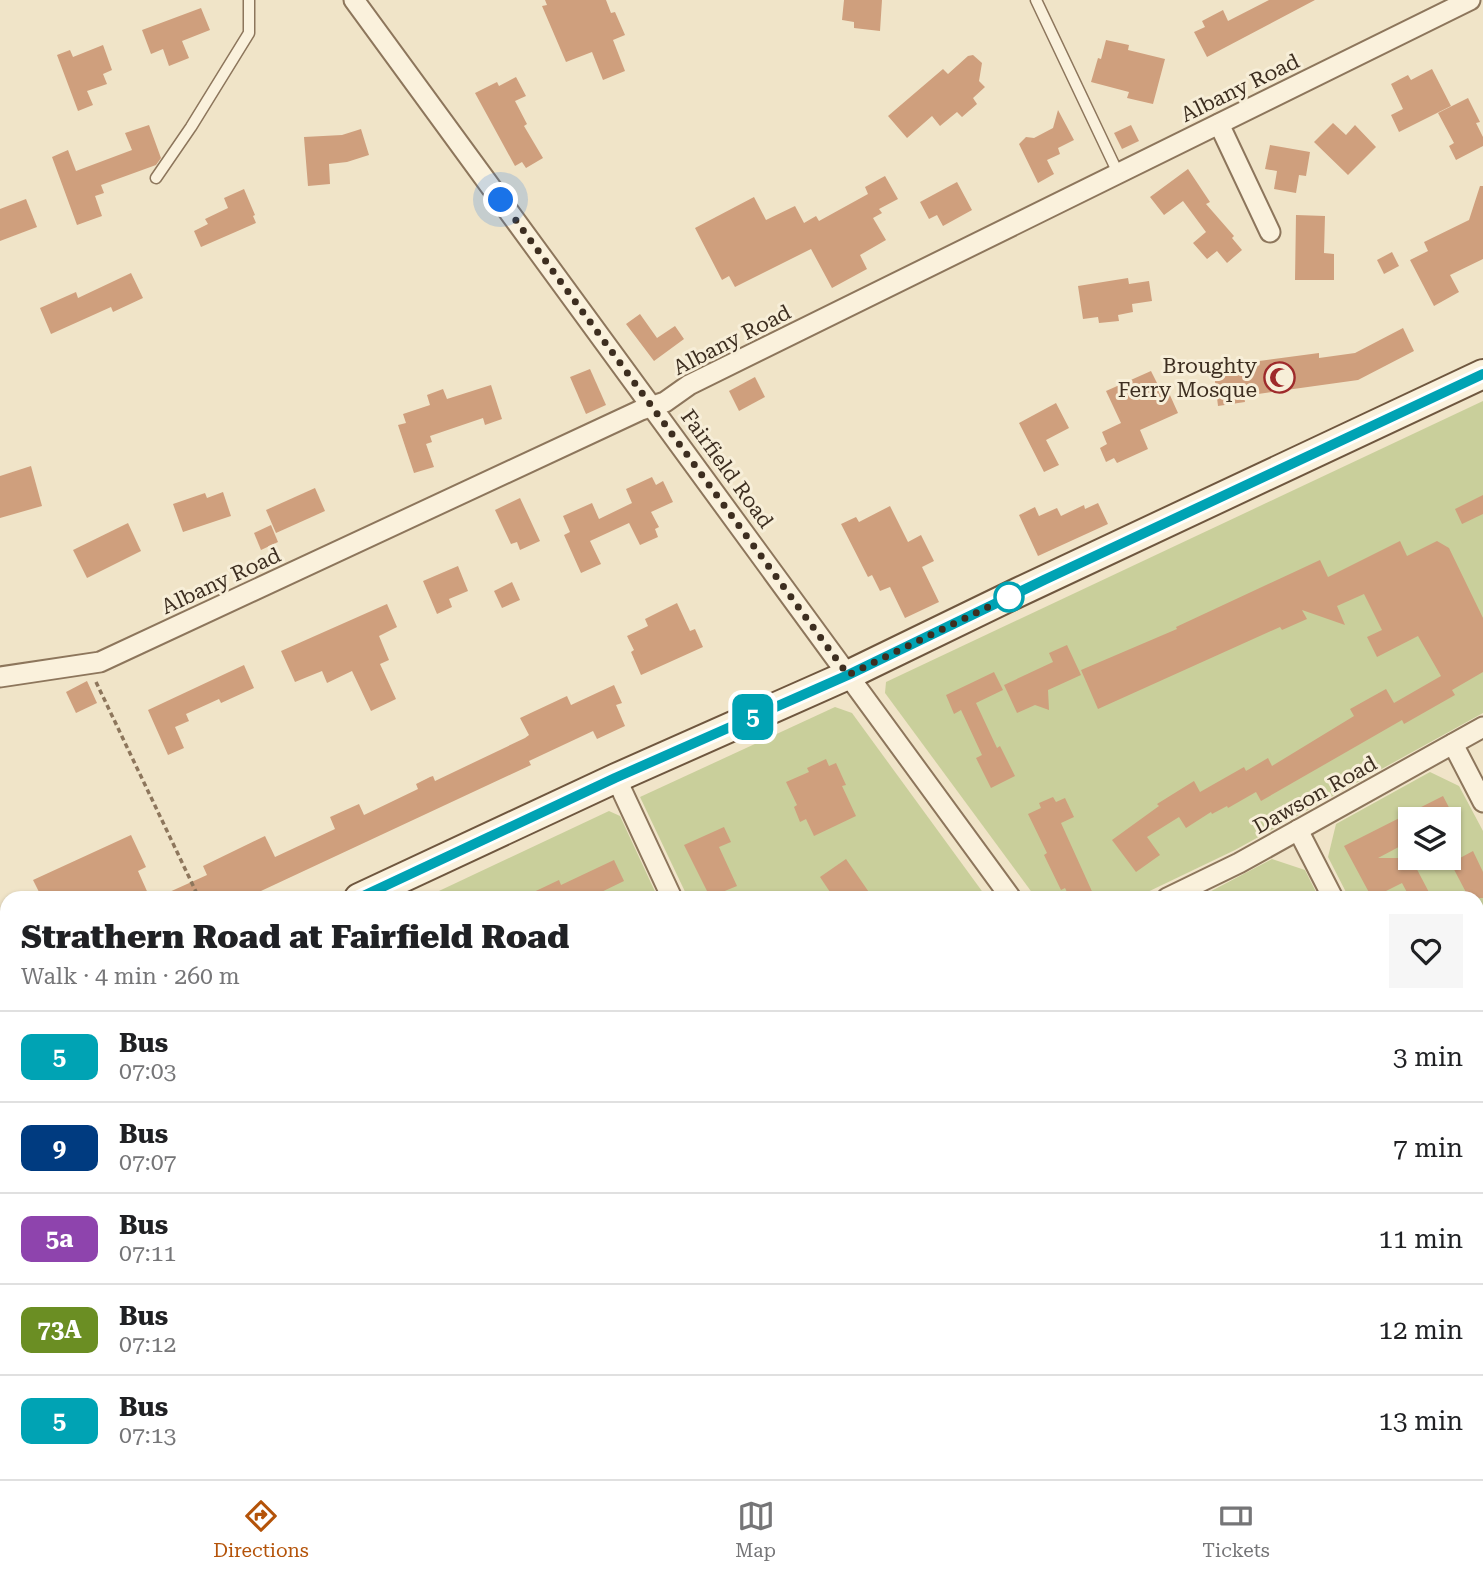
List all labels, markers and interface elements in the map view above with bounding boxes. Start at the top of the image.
street label: Albany Road [1177,49,1304,127]
your location [483,182,518,217]
street label: Albany Road [669,300,795,380]
place label: Broughty Ferry Mosque [1118,354,1258,402]
mosque icon: Broughty Ferry Mosque [1263,361,1297,395]
street label: Fairfield Road [676,405,778,533]
street label: Albany Road [158,543,285,619]
unlabelled marker [994,582,1024,612]
line badge: 5 [730,694,776,740]
text: 5 [746,703,760,731]
street label: Dawson Road [1249,751,1381,839]
map controls [1398,807,1461,870]
button: layers [1398,807,1461,870]
button: heart [1389,914,1463,988]
text: Strathern Road at Fairfield Road [21,917,569,956]
text: Walk · 4 min · 260 m [21,963,240,990]
text: Bus [119,1028,168,1058]
text: 3 min [1393,1042,1463,1072]
text: 5 [53,1043,66,1071]
text: 07:03 [119,1058,176,1085]
text: Bus [119,1119,168,1149]
text: 7 min [1393,1133,1463,1163]
text: 9 [53,1134,66,1162]
text: 07:07 [119,1149,176,1176]
text: Bus [119,1210,168,1240]
text: 11 min [1379,1224,1463,1254]
text: 5a [46,1225,73,1253]
text: 07:11 [119,1240,176,1267]
text: Bus [119,1301,168,1331]
text: 12 min [1379,1315,1463,1345]
text: 73A [37,1316,82,1344]
text: 07:12 [119,1331,176,1358]
text: Bus [119,1392,168,1422]
text: 13 min [1379,1406,1463,1436]
text: 5 [53,1407,66,1435]
text: 07:13 [119,1422,176,1449]
tab: Directions [213,1497,309,1562]
tab: Map [735,1497,776,1562]
tab: Tickets [1202,1497,1270,1562]

